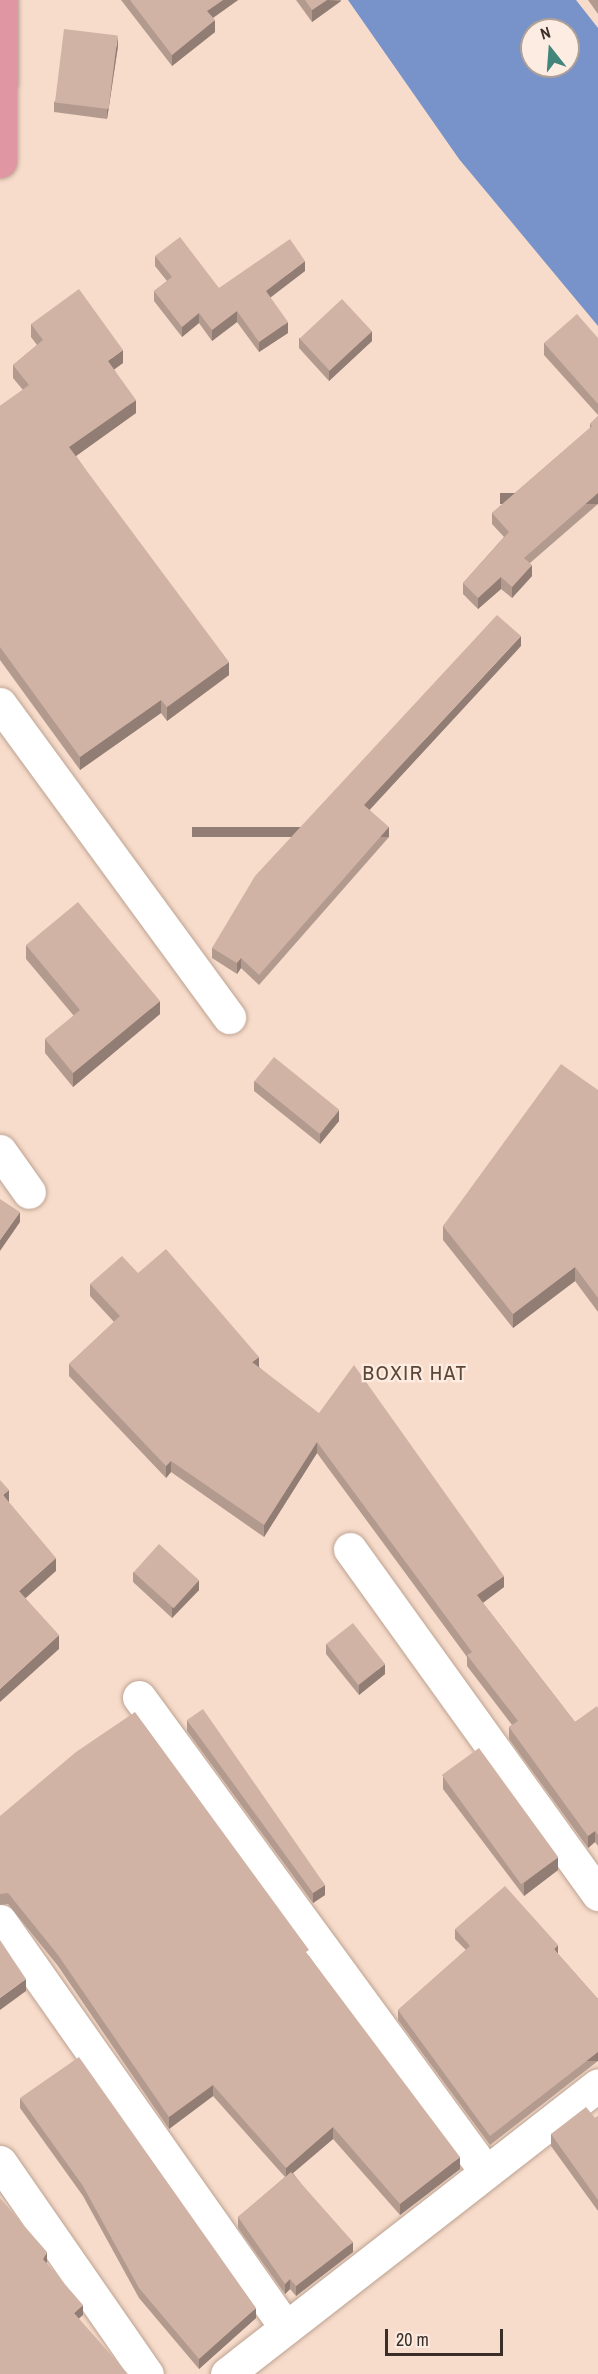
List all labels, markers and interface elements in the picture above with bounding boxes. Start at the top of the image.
north arrow [520,18,580,78]
text: N [538,21,553,45]
district label: BOXIR HAT [362,1360,468,1386]
scale bar [388,2317,506,2355]
text: 20 m [396,2327,429,2352]

